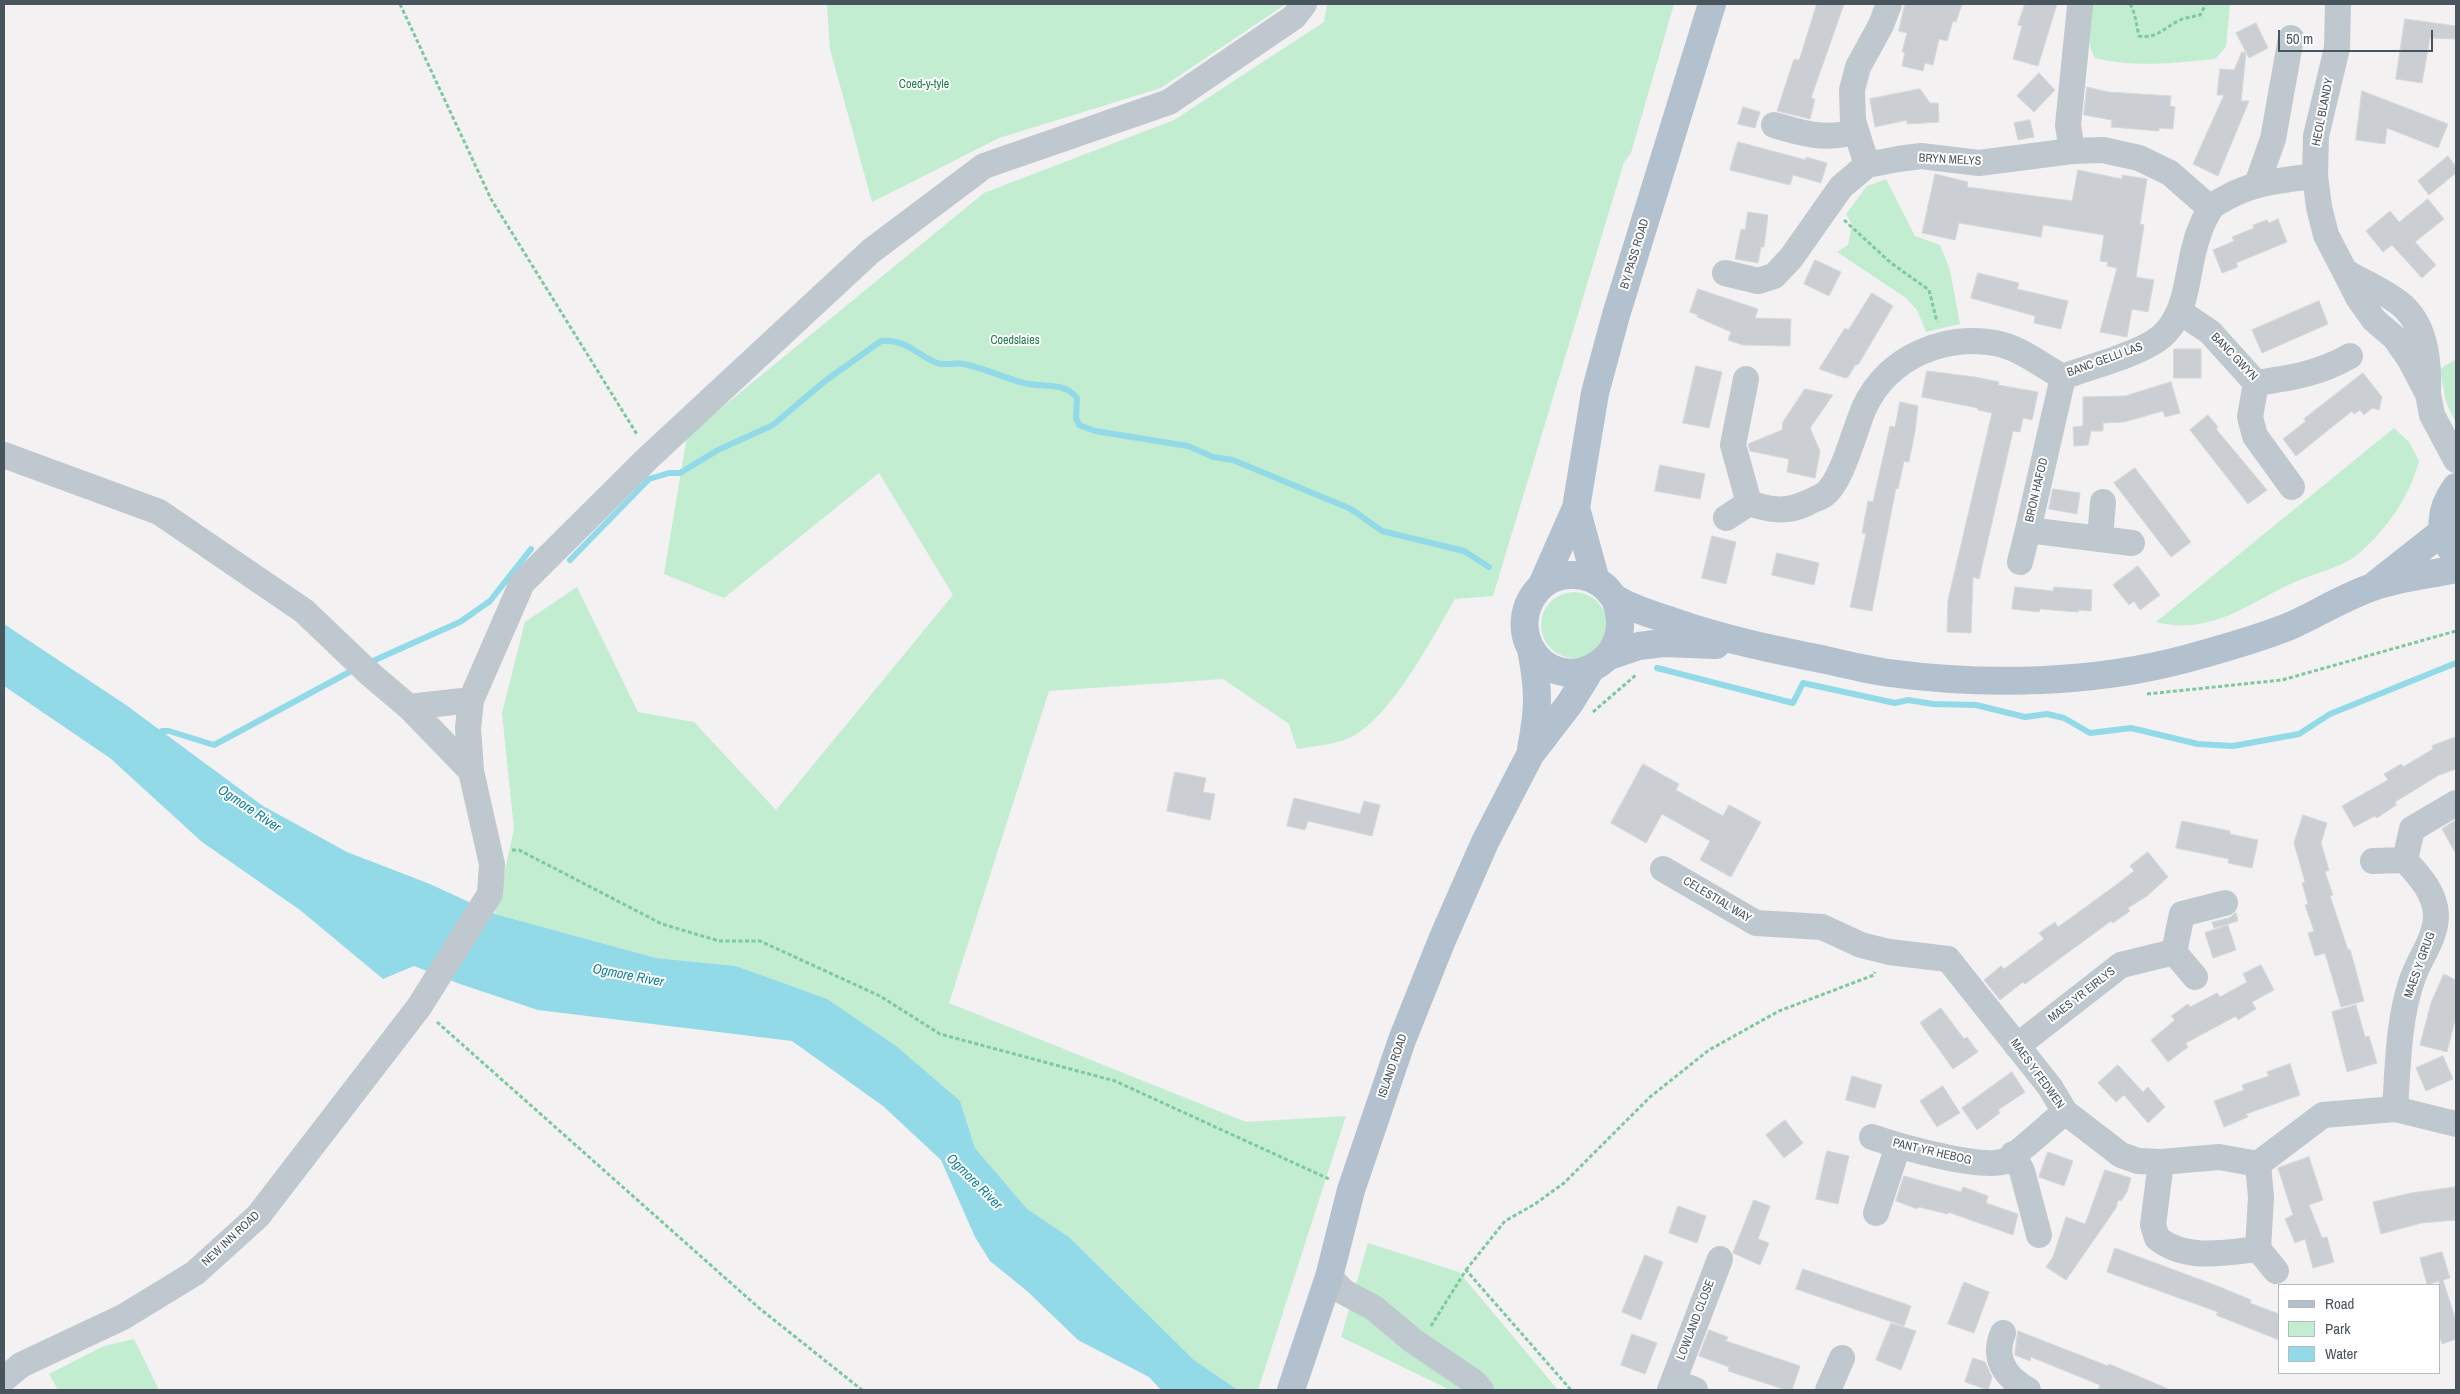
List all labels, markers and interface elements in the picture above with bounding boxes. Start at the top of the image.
scale bar [2280,20,2435,52]
text: 50 m [2286,28,2313,49]
street label: HEOL BLANDY [2309,77,2337,147]
park label: Coed-y-tyle [899,78,949,92]
street label: BRYN MELYS [1918,151,1982,169]
street label: BY PASS ROAD [1618,217,1652,291]
street label: BANC GWYN [2208,330,2260,384]
park label: Coedslaies [990,334,1040,348]
street label: BANC GELLI LAS [2065,340,2145,380]
street label: BRON HAFOD [2023,456,2051,524]
water label: Ogmore River [214,782,284,836]
street label: CELESTIAL WAY [1680,874,1754,926]
street label: MAES Y GRUG [2401,930,2439,1000]
water label: Ogmore River [591,961,665,991]
street label: MAES YR EIRLYS [2046,964,2118,1026]
street label: ISLAND ROAD [1375,1032,1411,1100]
street label: MAES Y FEDWEN [2007,1036,2067,1112]
street label: PANT YR HEBOG [1891,1136,1973,1168]
water label: Ogmore River [943,1151,1005,1213]
street label: NEW INN ROAD [199,1209,263,1269]
street label: LOWLAND CLOSE [1674,1278,1718,1362]
legend [2278,1284,2440,1374]
text: Road [2325,1293,2354,1314]
text: Park [2325,1318,2350,1339]
text: Water [2325,1343,2357,1364]

